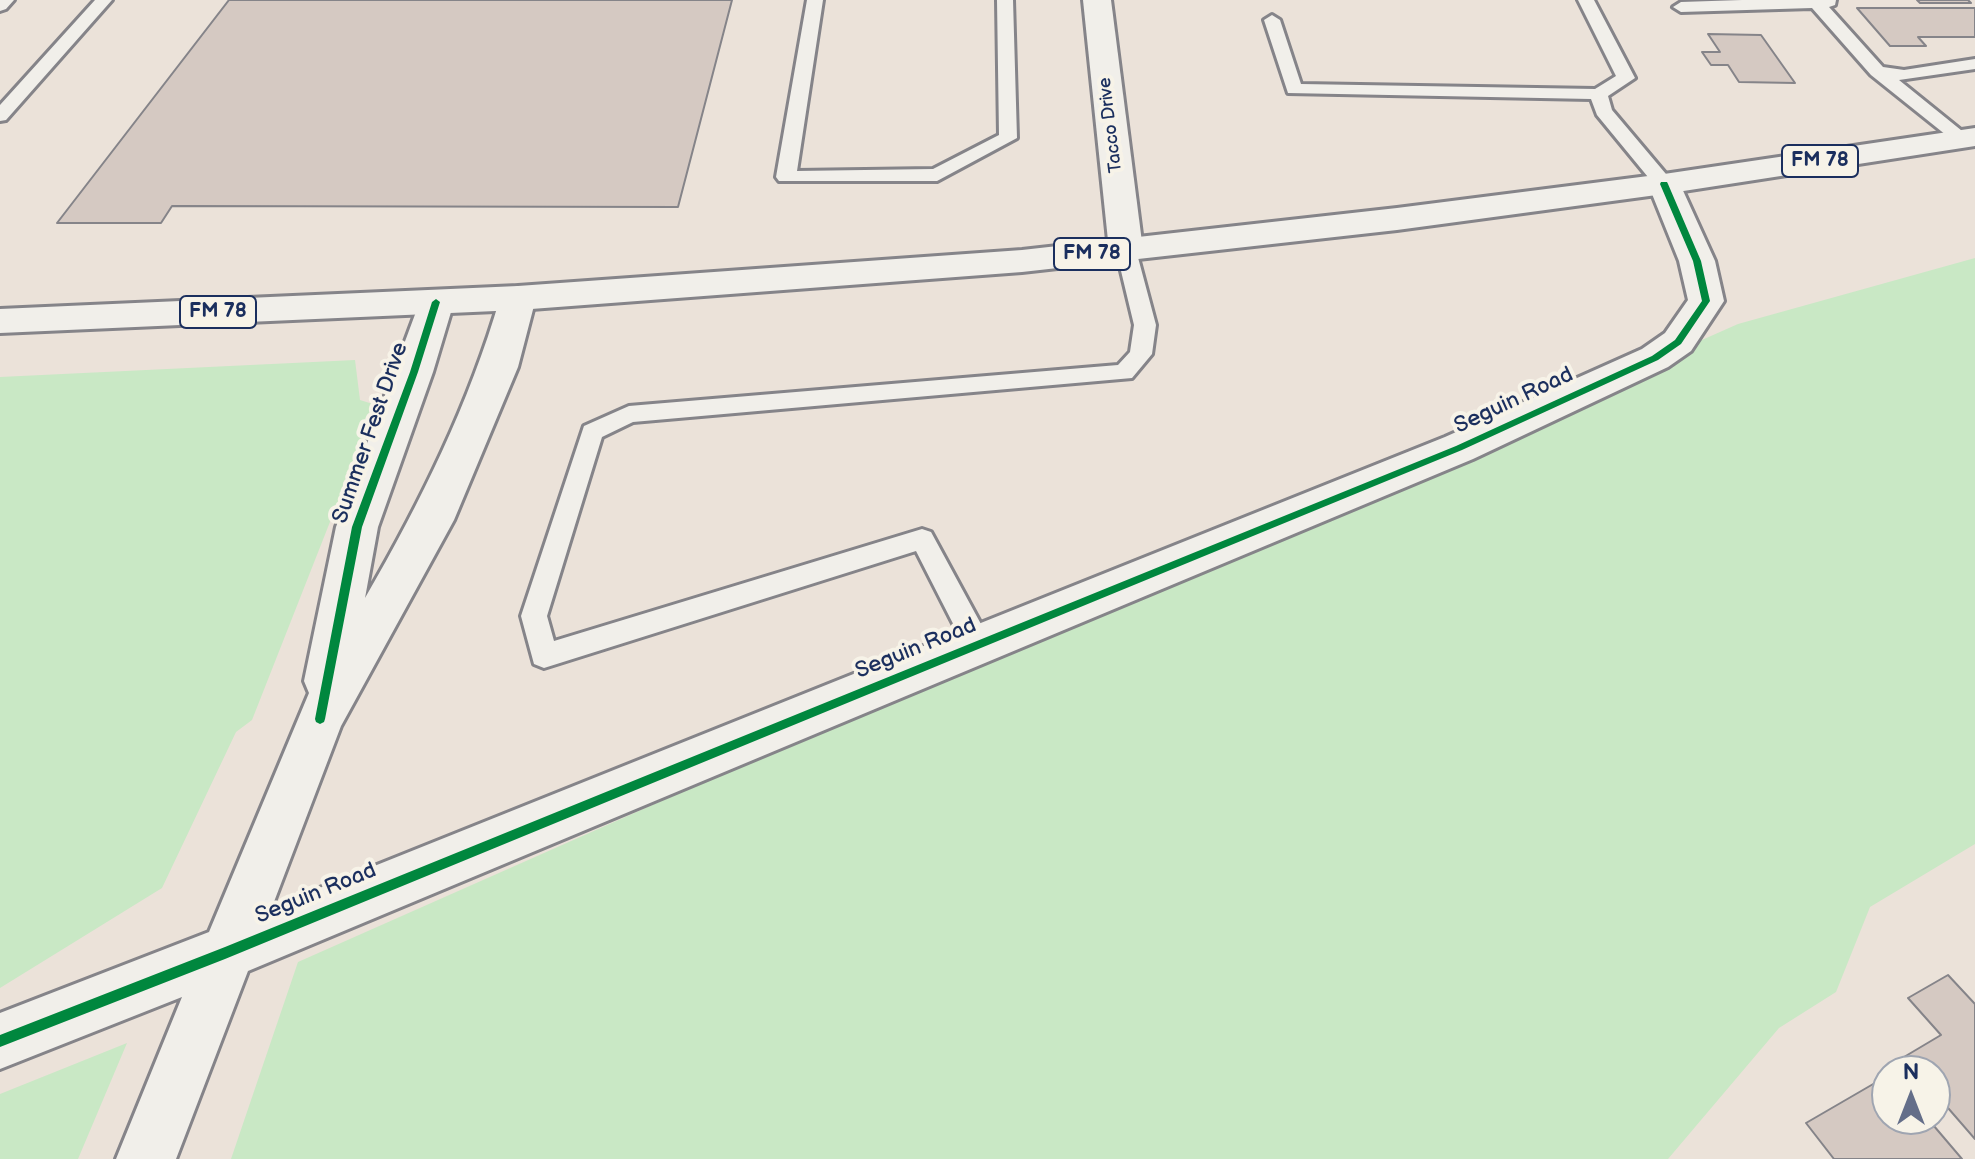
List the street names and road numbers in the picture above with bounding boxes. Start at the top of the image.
street label: Tacco Drive [1094,76,1128,174]
road number: FM 78 [1782,145,1858,177]
road number: FM 78 [1054,238,1130,270]
road number: FM 78 [180,296,256,328]
street label: Summer Fest Drive [328,339,414,527]
street label: Seguin Road [1450,362,1578,440]
street label: Seguin Road [852,613,980,685]
street label: Seguin Road [252,858,380,930]

